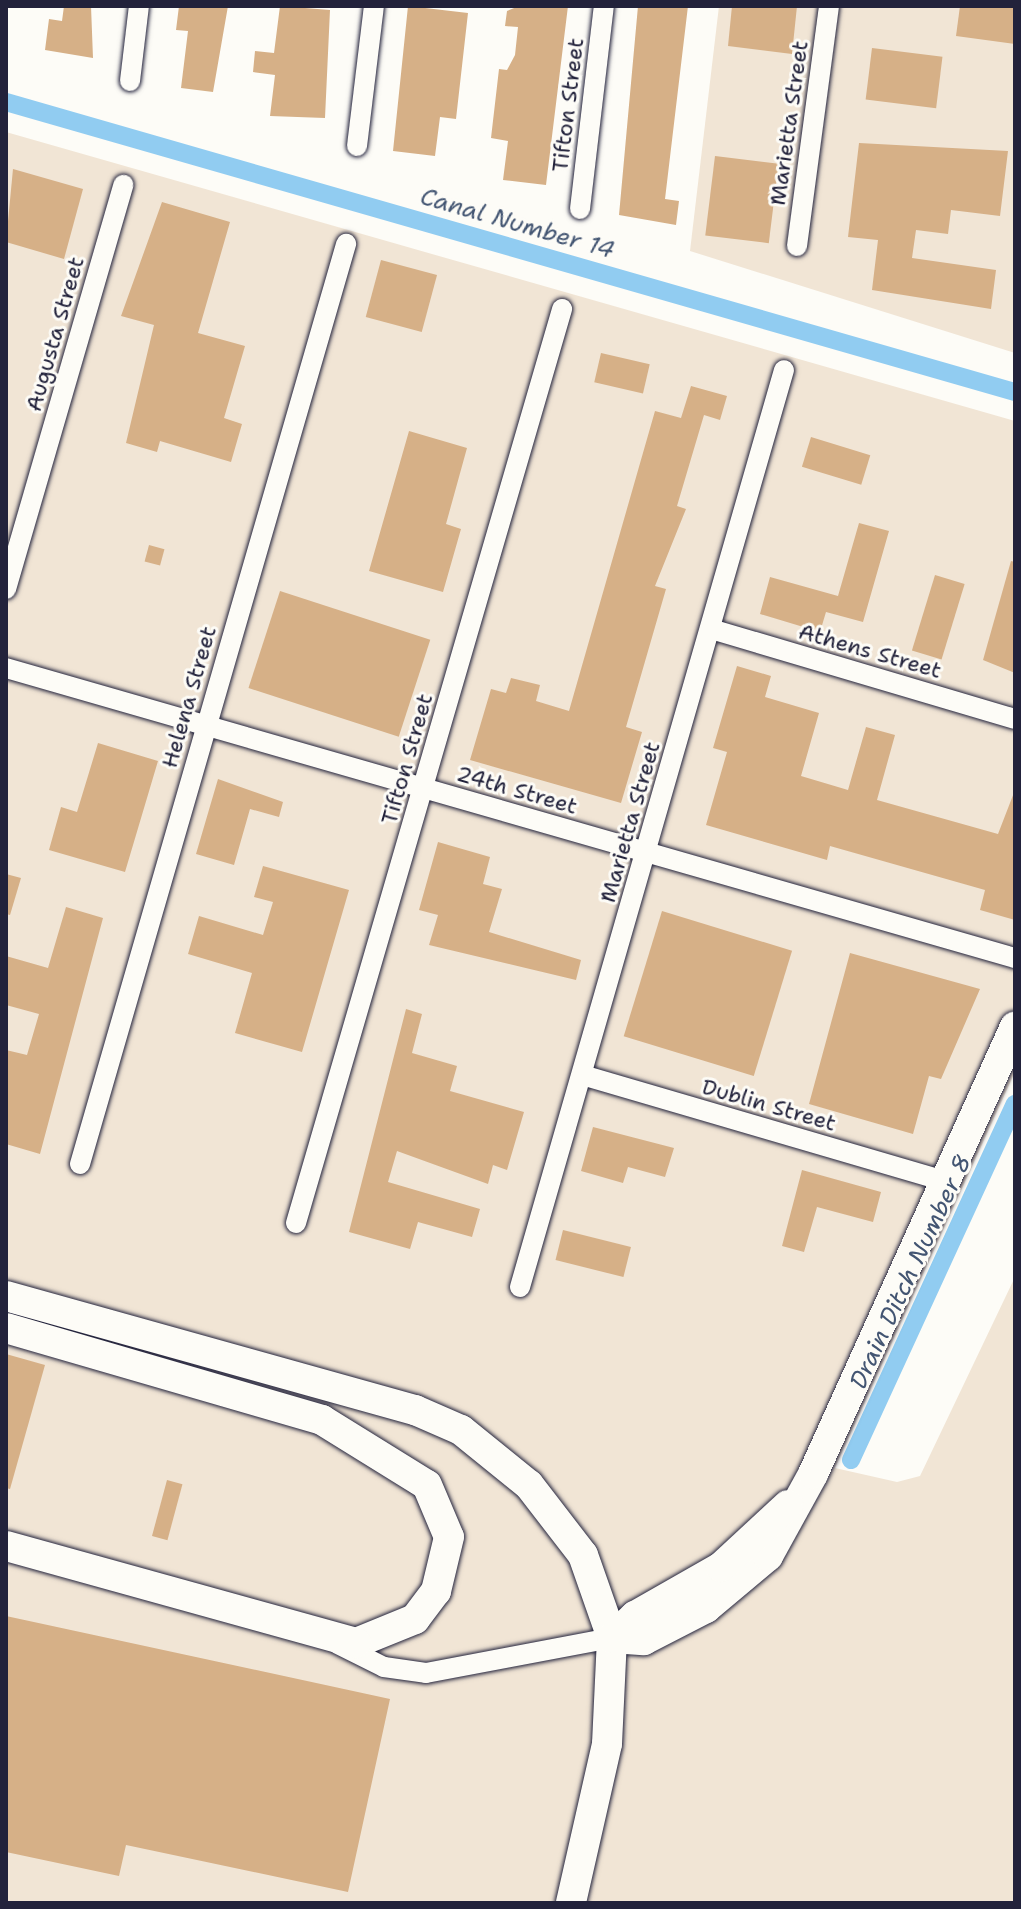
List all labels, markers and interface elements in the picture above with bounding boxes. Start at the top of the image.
street label: Tifton Street [547,36,589,174]
street label: Marietta Street [764,39,814,207]
water label: Canal Number 14 [417,183,617,265]
street label: Augusta Street [20,254,90,414]
street label: Athens Street [796,618,944,684]
street label: Helena Street [156,623,222,771]
street label: Tifton Street [376,691,438,827]
street label: Marietta Street [594,738,666,906]
street label: 24th Street [454,760,580,820]
street label: Dublin Street [699,1073,839,1137]
water label: Drain Ditch Number 8 [844,1150,978,1394]

